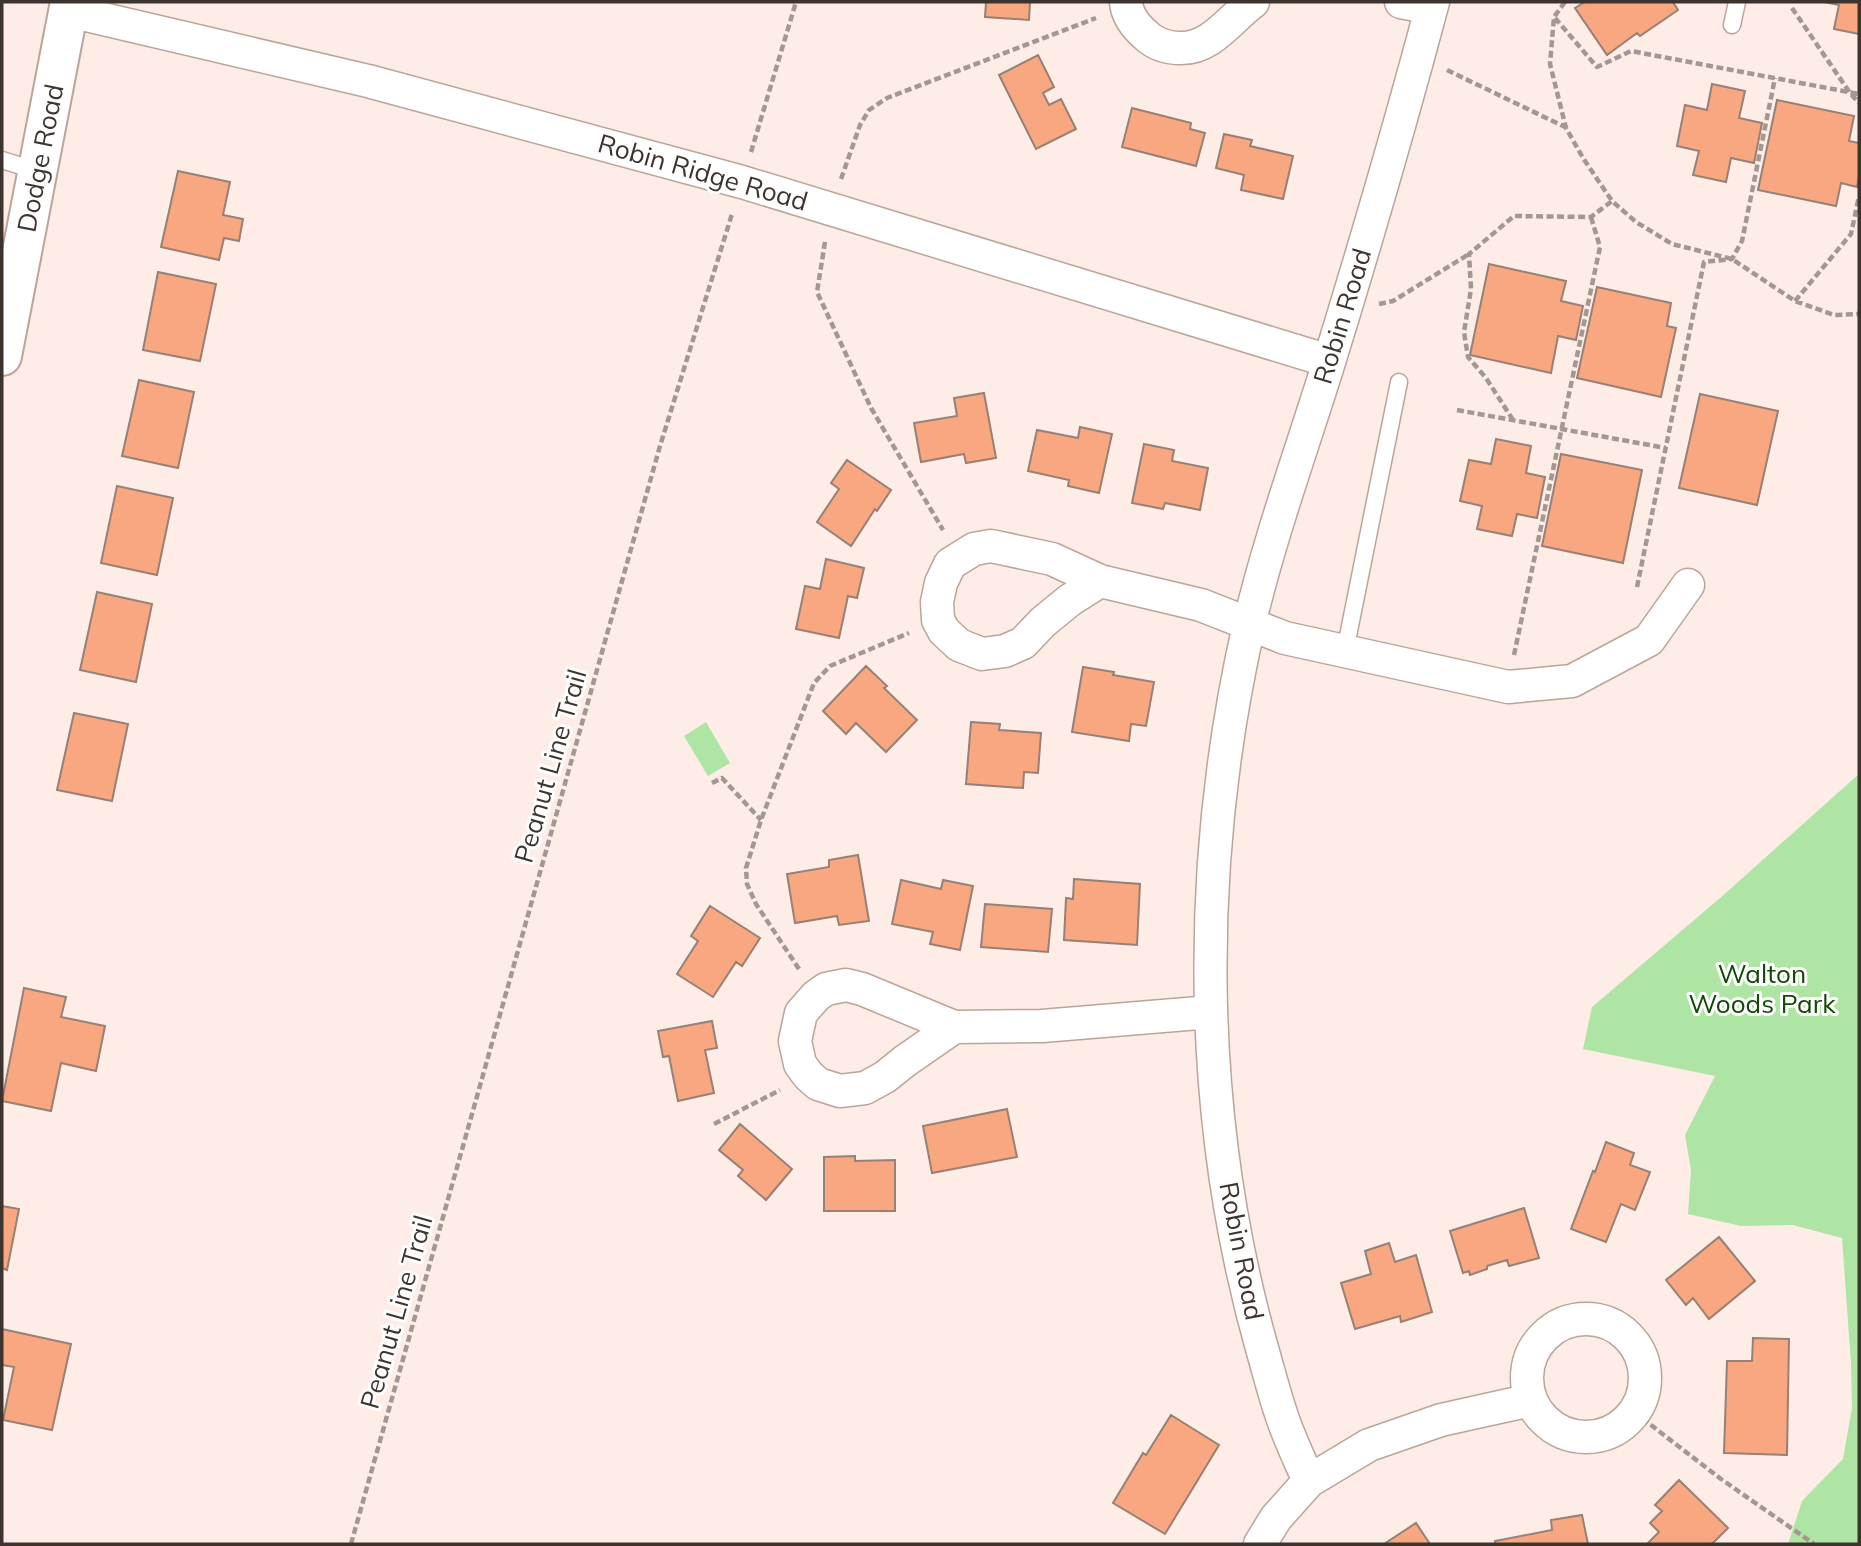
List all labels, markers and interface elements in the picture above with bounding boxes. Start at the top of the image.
street label: Dodge Road [9,81,71,235]
street label: Robin Ridge Road [594,126,812,218]
street label: Robin Road [1306,244,1378,388]
street label: Peanut Line Trail [507,665,593,867]
park label: Walton Woods Park [1688,957,1836,1020]
street label: Robin Road [1212,1179,1272,1323]
street label: Peanut Line Trail [353,1211,439,1413]

